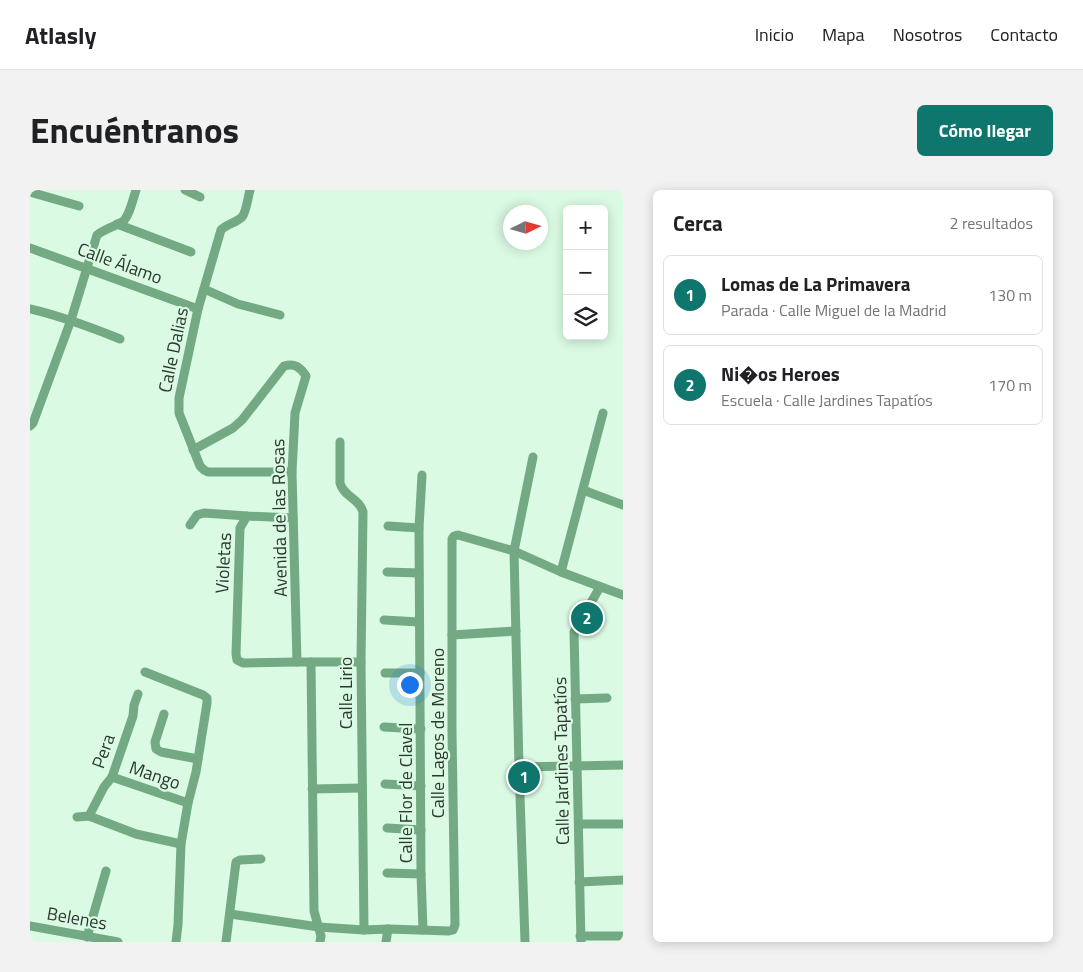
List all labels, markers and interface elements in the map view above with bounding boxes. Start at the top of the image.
text: Atlasly [25,17,96,53]
text: Inicio [755,21,794,48]
text: Mapa [822,21,865,48]
text: Nosotros [893,21,962,48]
text: Contacto [990,21,1058,48]
text: Encuéntranos [30,103,239,157]
button: Cómo llegar [917,105,1053,156]
north arrow [503,205,548,250]
map controls [563,205,608,340]
button: + [563,205,608,250]
text: Cerca [673,207,723,239]
text: 2 resultados [949,211,1033,235]
street label: Calle Álamo [74,235,166,291]
button: − [563,250,608,295]
text: Lomas de La Primavera [721,269,911,298]
text: 1 [686,283,694,307]
text: 130 m [988,283,1032,307]
button: layers [563,295,608,340]
text: Parada · Calle Miguel de la Madrid [721,298,946,322]
street label: Calle Dalias [151,305,195,395]
text: Ni�os Heroes [721,359,840,388]
text: 2 [686,373,694,397]
text: 170 m [988,373,1032,397]
text: Escuela · Calle Jardines Tapatíos [721,388,933,412]
street label: Avenida de las Rosas [264,439,294,597]
street label: Violetas [208,532,238,594]
pin: 2 [571,599,603,637]
street label: Calle Lagos de Moreno [424,648,451,818]
street label: Calle Lirio [332,657,359,729]
your location [397,672,423,698]
street label: Calle Jardines Tapatíos [546,677,576,845]
street label: Calle Flor de Clavel [392,723,419,863]
street label: Pera [84,730,122,772]
street label: Mango [126,754,184,796]
pin: 1 [508,758,540,796]
street label: Belenes [45,899,109,937]

